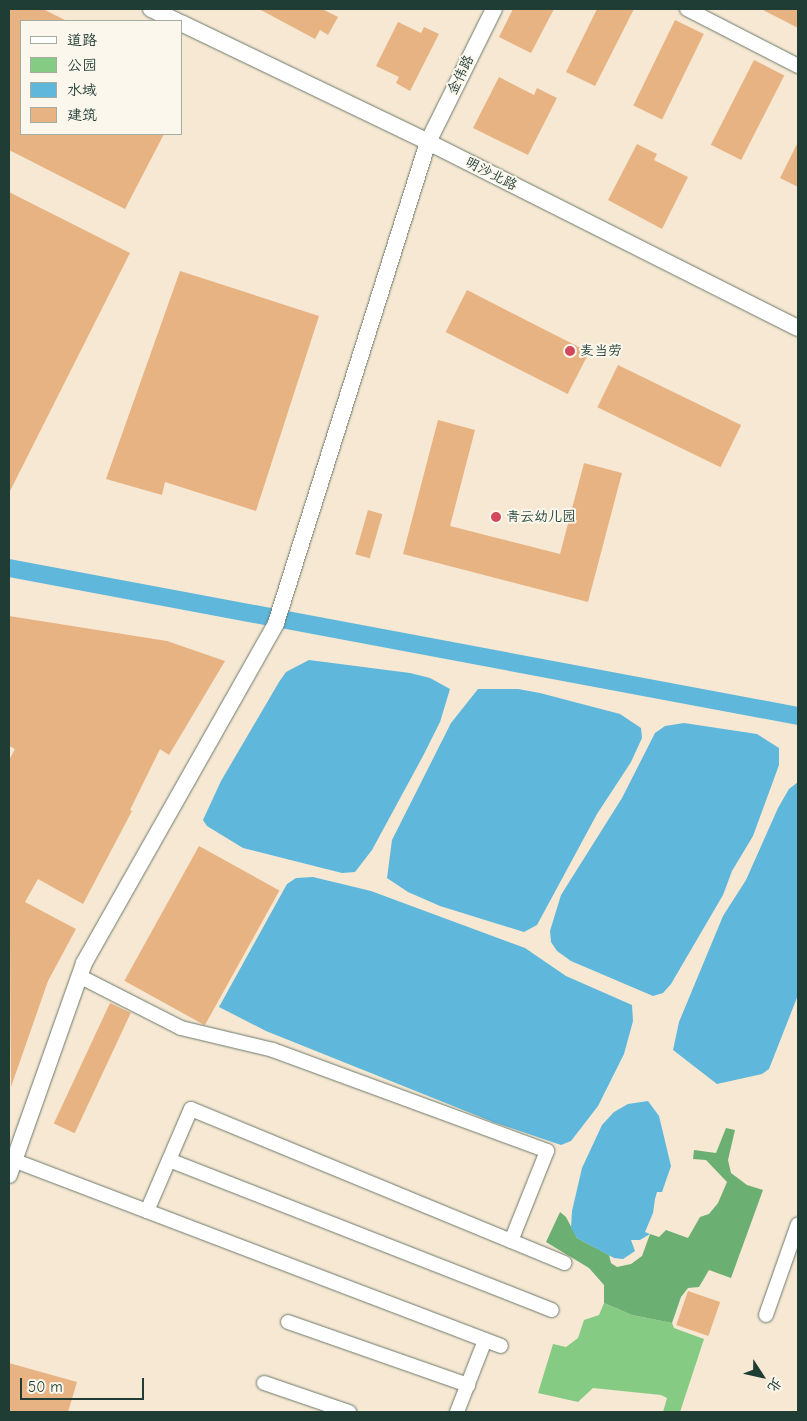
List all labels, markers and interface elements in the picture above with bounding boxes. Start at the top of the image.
legend [20,20,182,135]
text: 道路 [67,31,97,49]
street label: 金伟路 [444,52,478,98]
text: 公园 [67,56,97,74]
text: 水域 [67,81,97,99]
text: 建筑 [67,106,97,124]
street label: 明沙北路 [462,154,520,194]
place label: 麦当劳 [580,343,622,359]
marker: 麦当劳 [564,345,576,357]
place label: 青云幼儿园 [506,509,576,525]
marker: 青云幼儿园 [490,511,502,523]
north arrow [737,1351,787,1401]
scale bar [22,1368,146,1400]
text: 北 [764,1374,786,1395]
text: 50 m [28,1378,63,1396]

